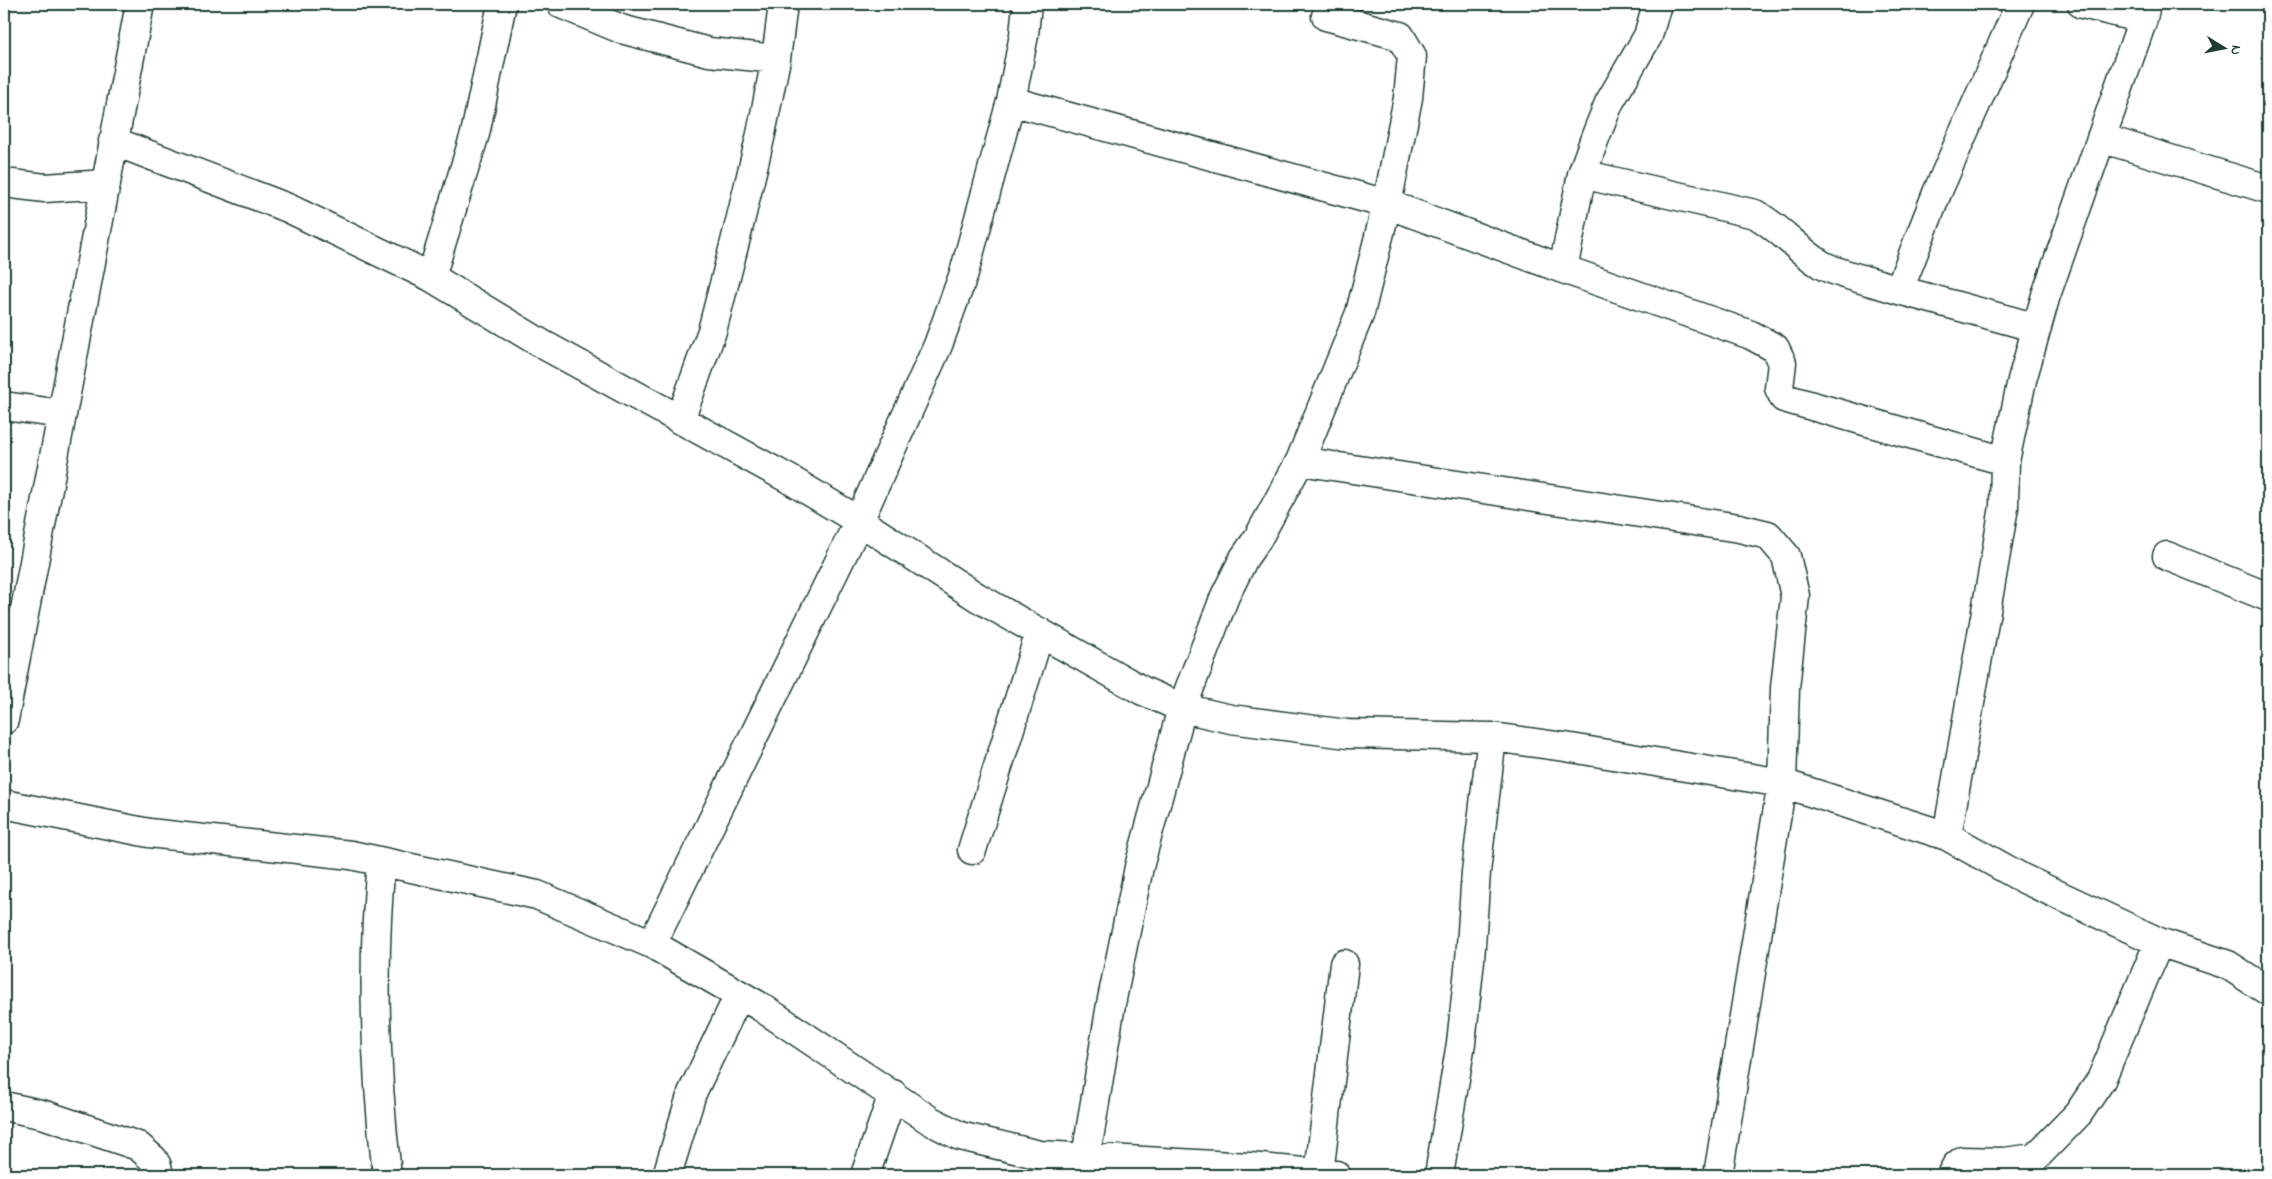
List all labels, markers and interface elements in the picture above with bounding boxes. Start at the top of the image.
north arrow [2200,22,2250,72]
text: N [2224,44,2246,56]

